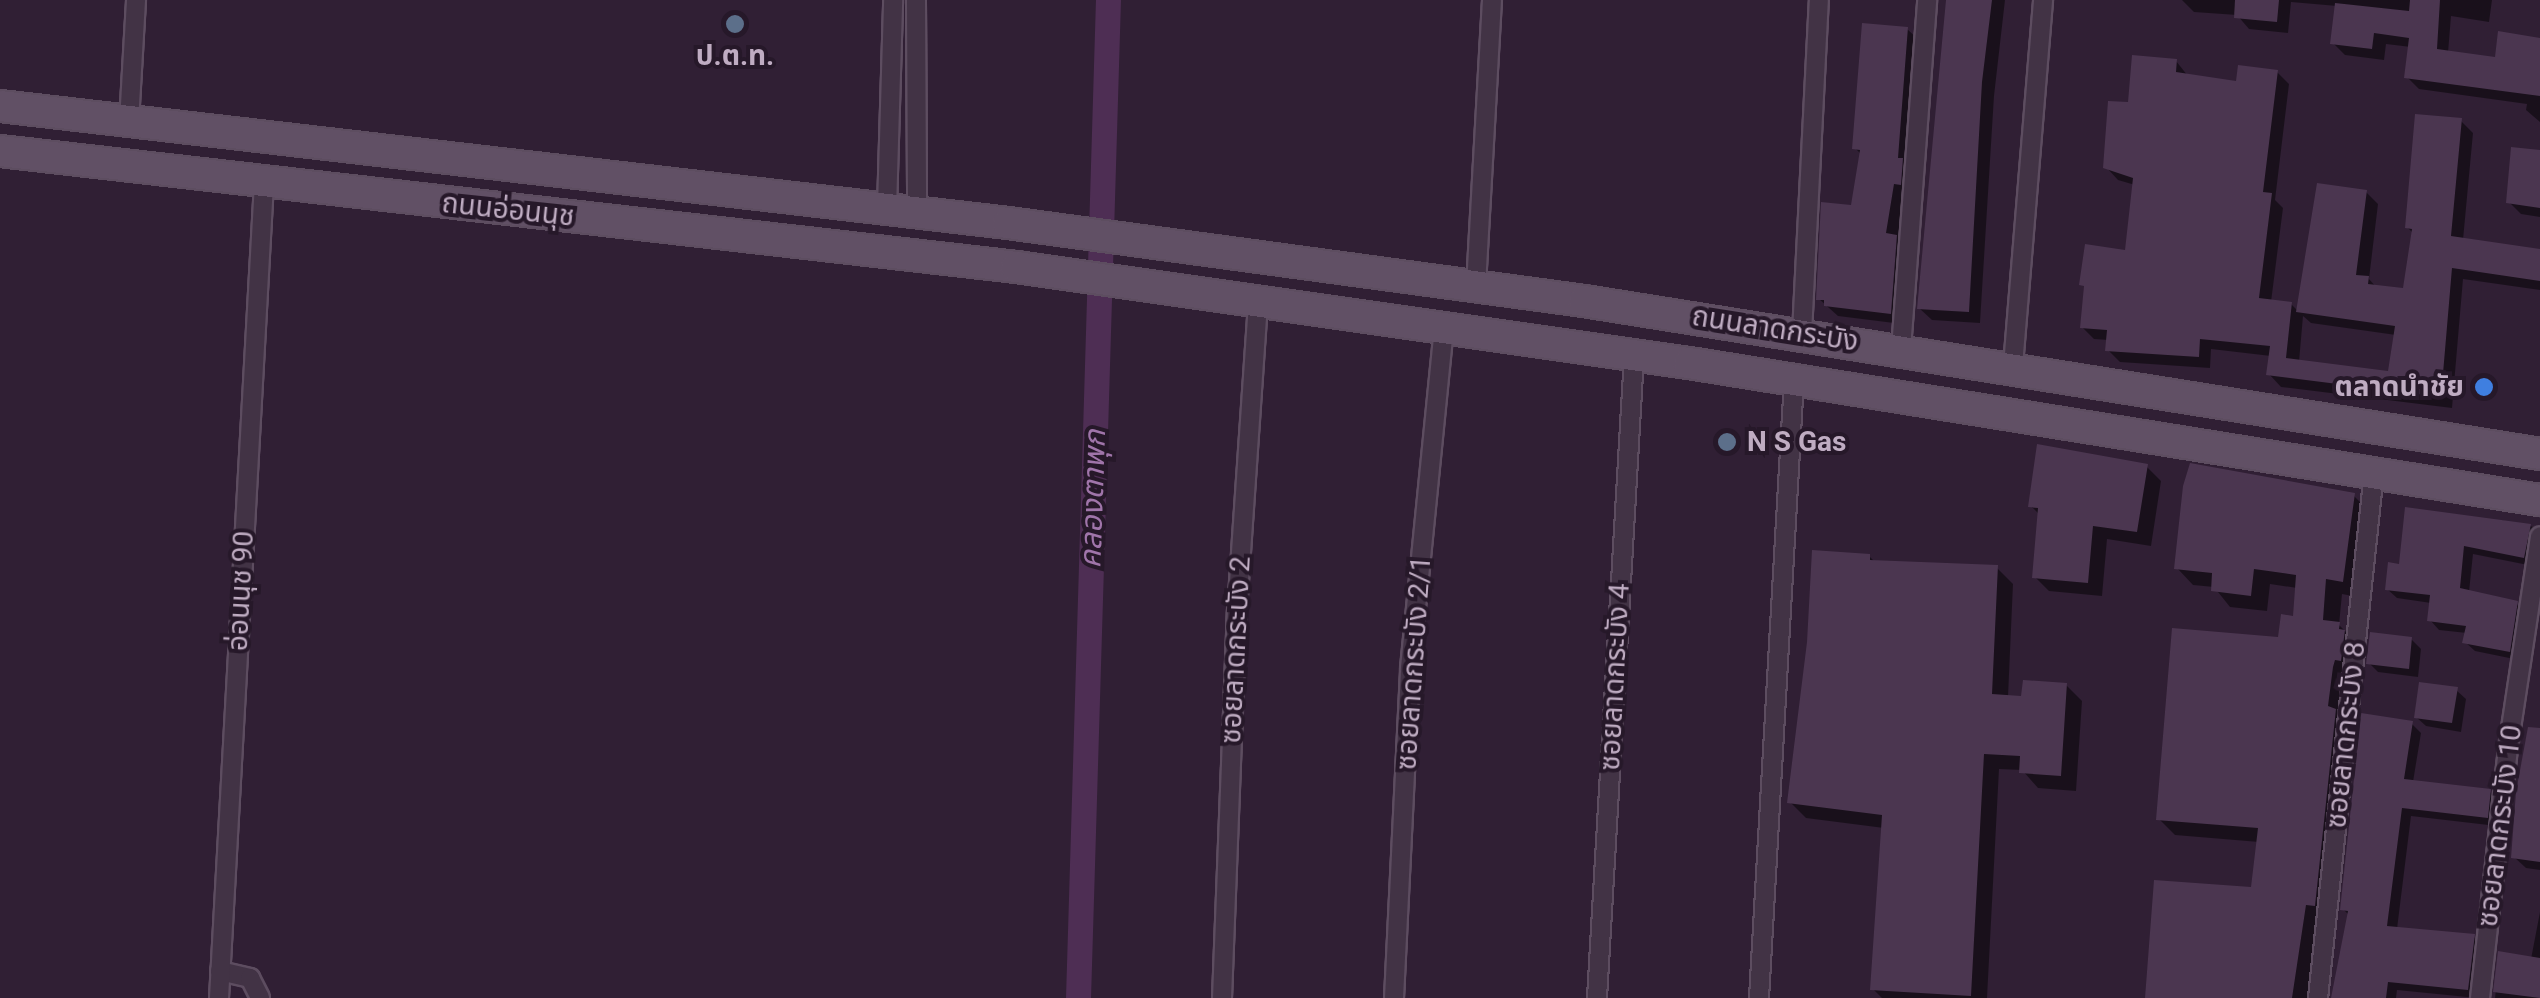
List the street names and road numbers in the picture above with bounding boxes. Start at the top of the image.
street label: ถนนอ่อนนุช [440,186,576,234]
street label: ถนนลาดกระบัง [1690,299,1860,359]
street label: อ่อนนุช 90 [221,530,261,652]
street label: ซอยลาดกระบัง 2/1 [1390,555,1438,771]
street label: ซอยลาดกระบัง 2 [1214,556,1258,744]
street label: ซอยลาดกระบัง 4 [1593,583,1637,771]
street label: ซอยลาดกระบัง 8 [2319,640,2373,830]
street label: ซอยลาดกระบัง 10 [2471,723,2529,929]

